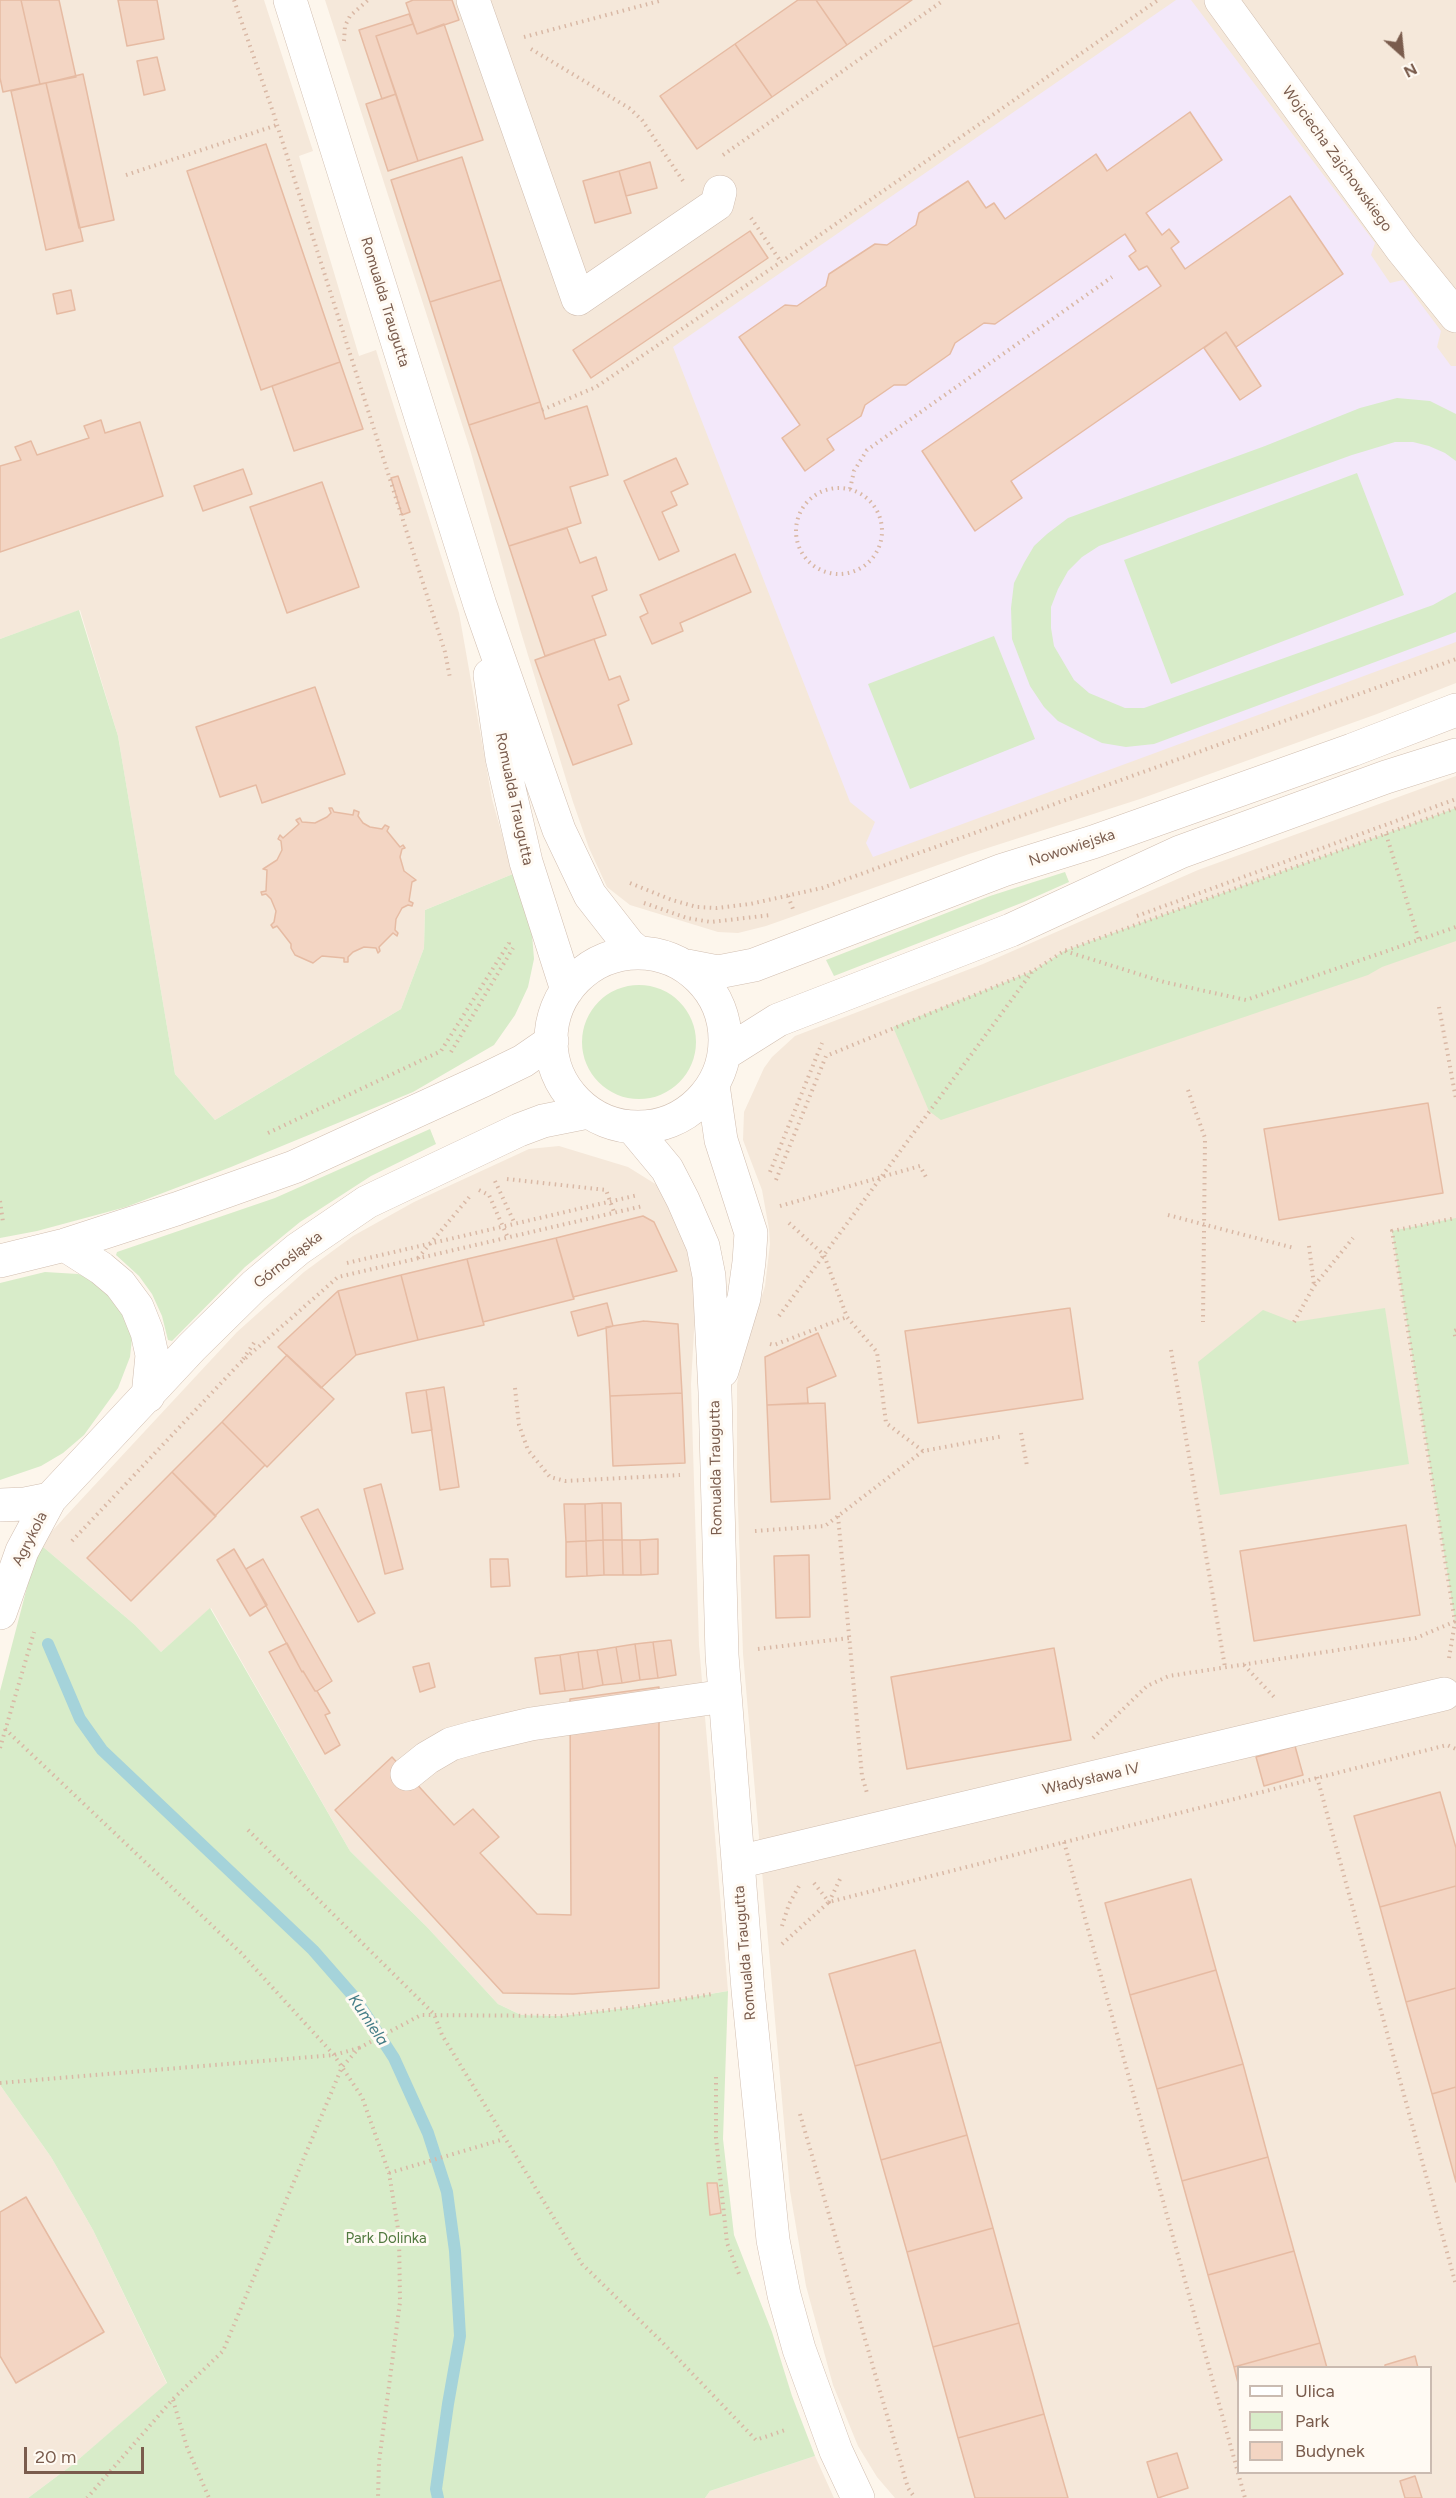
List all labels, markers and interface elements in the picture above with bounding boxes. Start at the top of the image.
north arrow [1372,24,1432,84]
text: N [1401,59,1420,82]
street label: Wojciecha Zajchowskiego [1278,83,1396,235]
street label: Romualda Traugutta [357,235,413,369]
street label: Romualda Traugutta [491,731,537,867]
street label: Nowowiejska [1027,826,1117,870]
street label: Górnośląska [250,1228,326,1292]
street label: Romualda Traugutta [706,1400,726,1536]
street label: Agrykola [9,1509,51,1569]
street label: Władysława IV [1041,1759,1141,1799]
street label: Romualda Traugutta [730,1885,760,2021]
water label: Kumiela [344,1991,392,2049]
park label: Park Dolinka [345,2230,427,2248]
legend [1237,2366,1432,2474]
text: Ulica [1295,2380,1335,2402]
text: Park [1295,2410,1329,2432]
scale bar [27,2435,147,2473]
text: Budynek [1295,2440,1365,2462]
text: 20 m [35,2446,76,2468]

